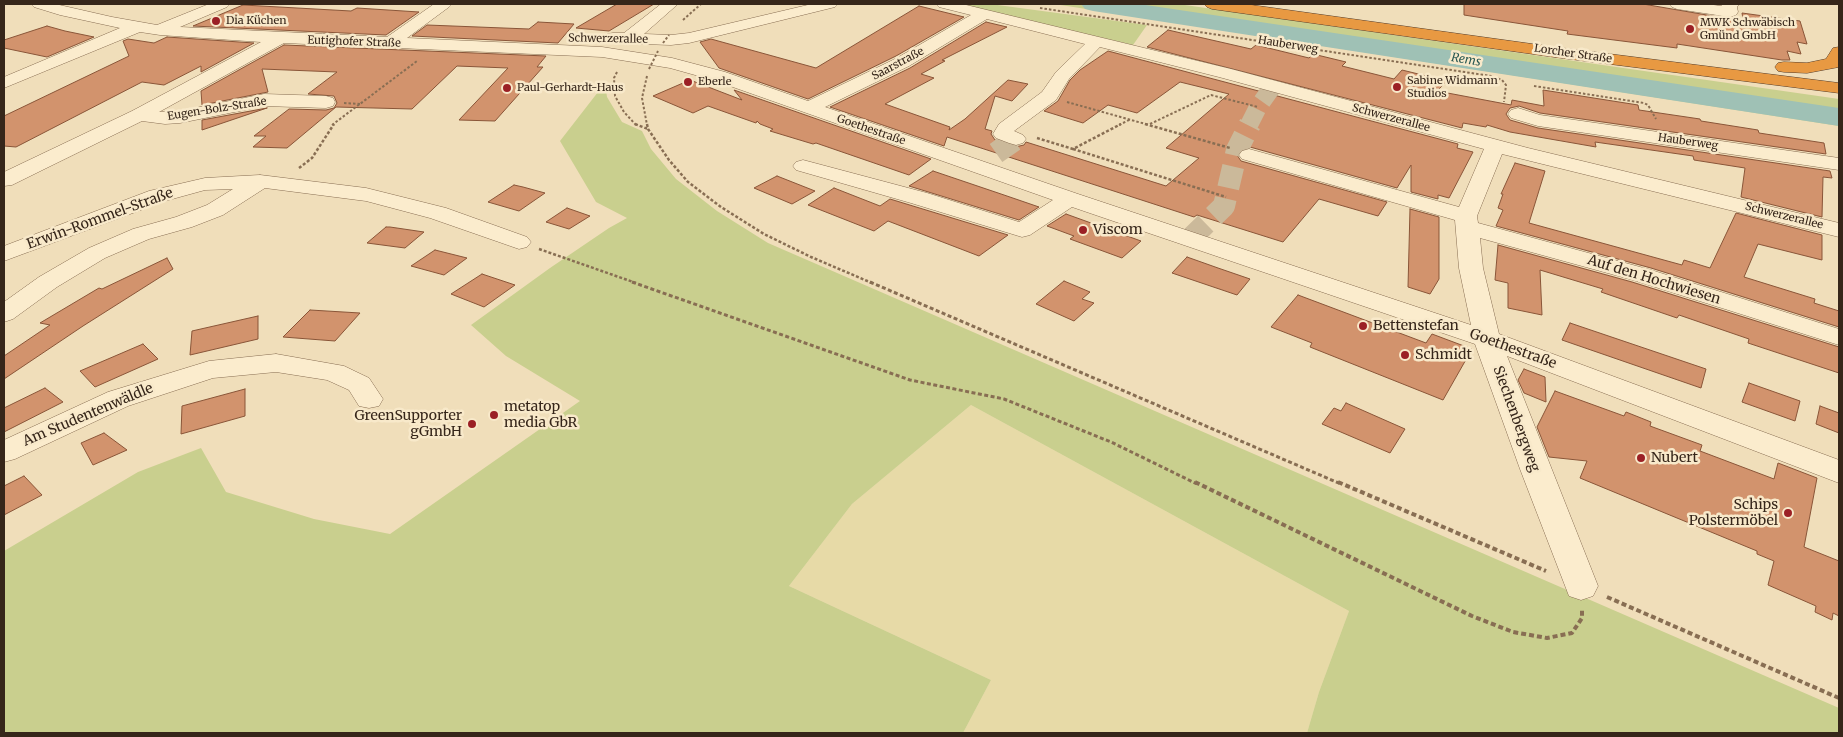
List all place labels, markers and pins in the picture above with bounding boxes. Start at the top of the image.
place label: Dia Küchen [226,14,286,28]
marker: Dia Küchen [210,15,222,27]
place label: MWK Schwäbisch Gmünd GmbH [1700,16,1795,42]
marker: MWK Schwäbisch Gmünd GmbH [1684,23,1696,35]
place label: Sabine Widmann Studios [1407,74,1498,100]
place label: Eberle [698,75,731,89]
marker: Eberle [682,76,694,88]
place label: Paul-Gerhardt-Haus [517,81,623,95]
marker: Sabine Widmann Studios [1391,81,1403,93]
marker: Paul-Gerhardt-Haus [501,82,513,94]
place label: Viscom [1093,222,1143,238]
marker: Viscom [1077,224,1089,236]
place label: Bettenstefan [1373,318,1459,334]
marker: Bettenstefan [1357,320,1369,332]
place label: Schmidt [1415,347,1472,363]
marker: Schmidt [1399,349,1411,361]
place label: metatop media GbR [504,399,577,432]
place label: GreenSupporter gGmbH [355,408,462,441]
marker: metatop media GbR [488,409,500,421]
marker: GreenSupporter gGmbH [466,418,478,430]
place label: Nubert [1651,450,1698,466]
marker: Nubert [1635,452,1647,464]
place label: Schips Polstermöbel [1689,497,1778,530]
marker: Schips Polstermöbel [1782,507,1794,519]

